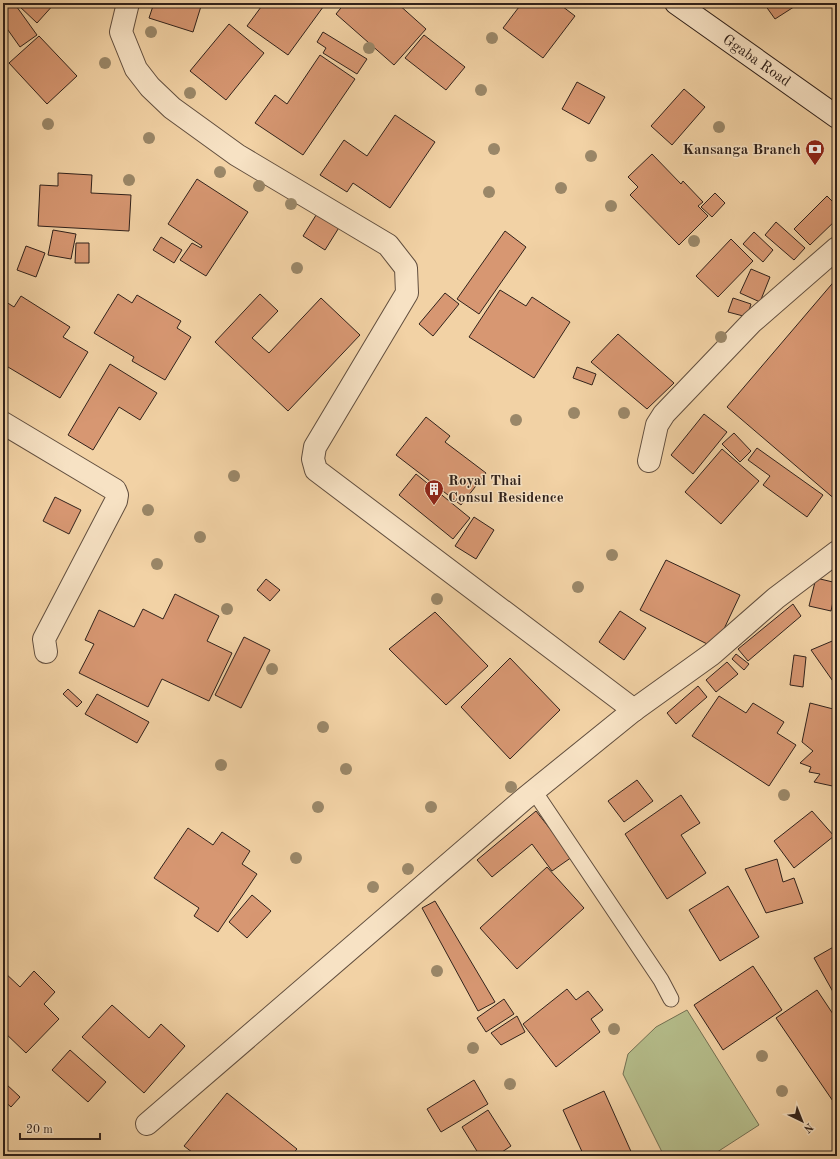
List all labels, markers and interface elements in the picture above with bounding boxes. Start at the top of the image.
street label: Ggaba Road [719,32,793,90]
bank icon: Kansanga Branch [804,138,826,166]
place label: Kansanga Branch [682,143,801,158]
place label: Royal Thai Consul Residence [448,474,564,506]
building icon: Royal Thai Consul Residence [423,478,445,506]
north arrow [782,1101,822,1141]
scale bar [20,1115,100,1141]
text: N [801,1120,815,1135]
text: 20 m [26,1124,53,1136]

